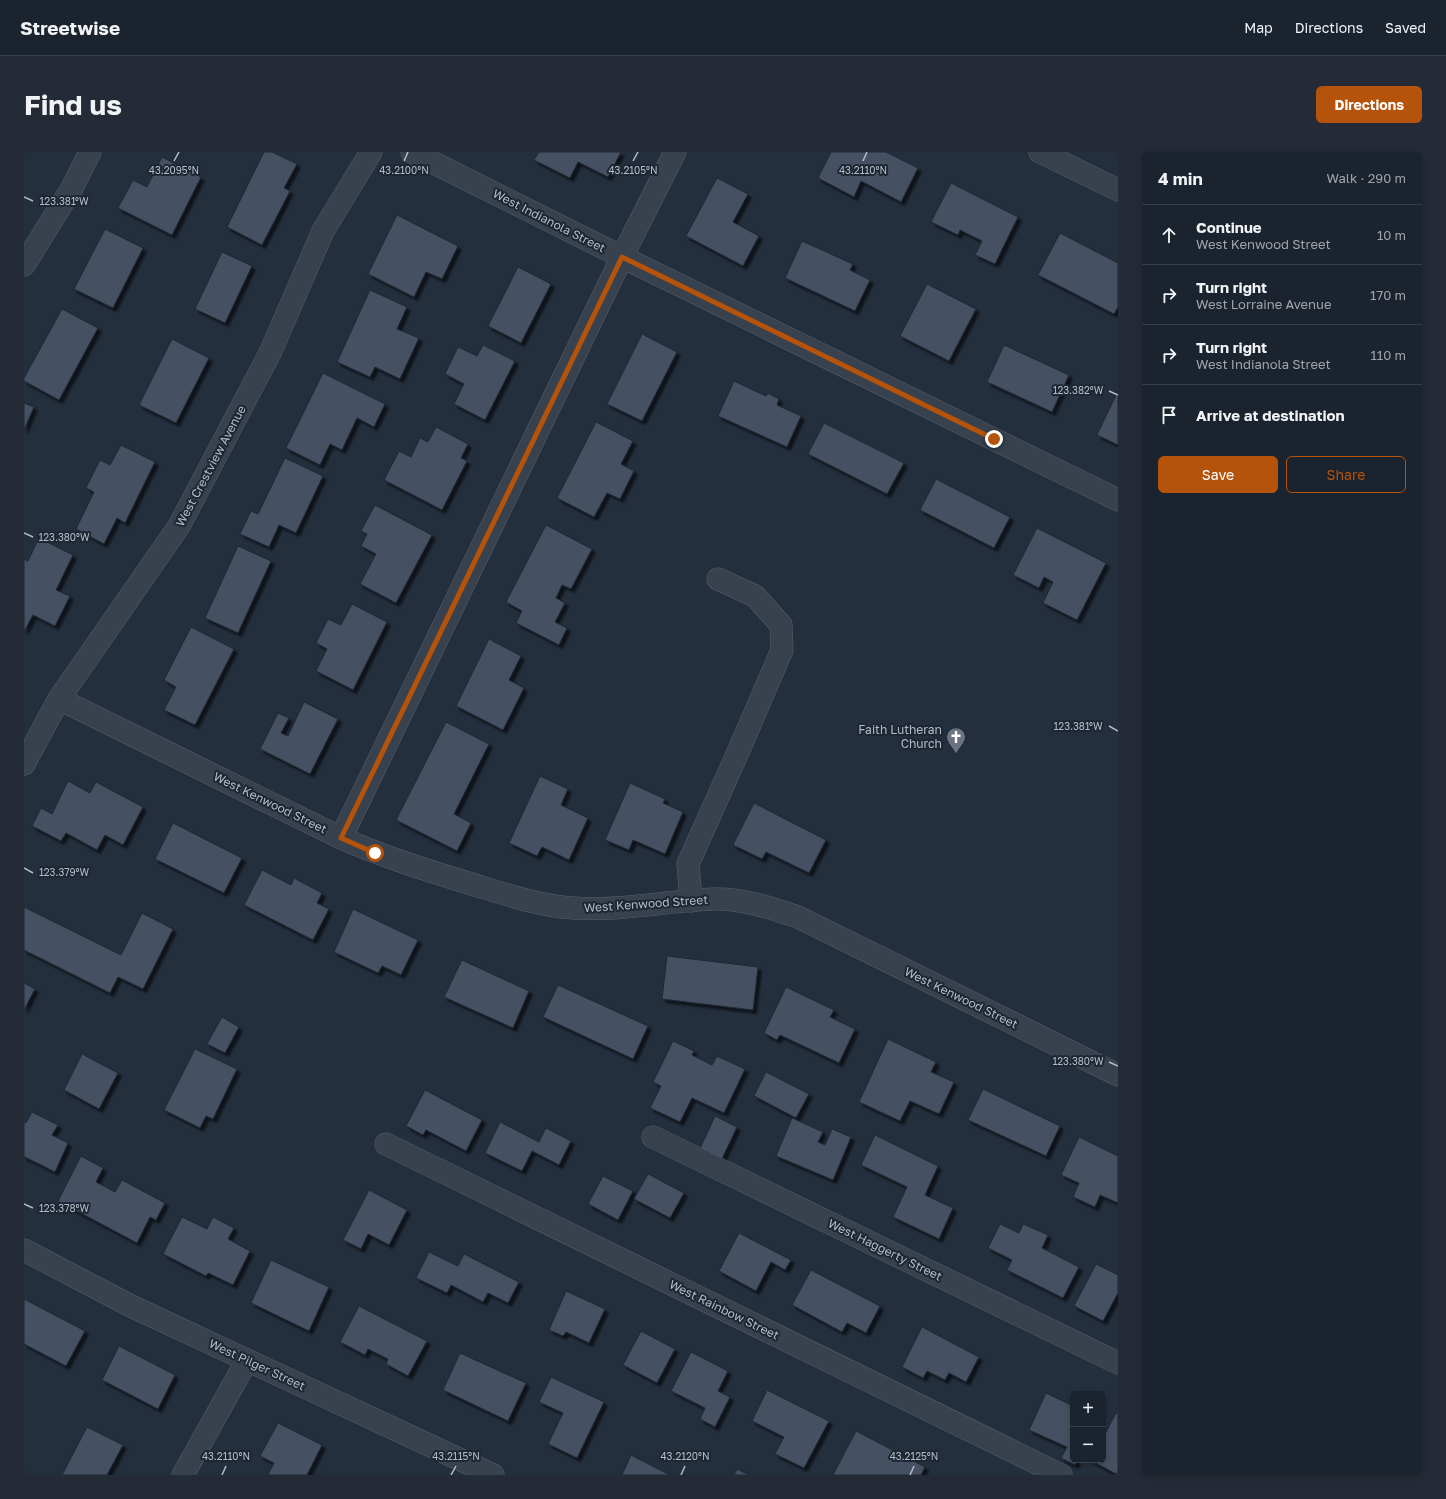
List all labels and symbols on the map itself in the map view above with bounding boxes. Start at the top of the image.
text: 43.2095°N [149,164,199,176]
text: 43.2100°N [379,164,429,176]
text: 43.2105°N [608,164,658,176]
text: 43.2110°N [839,164,887,176]
street label: West Indianola Street [490,186,608,256]
text: 123.381°W [40,195,89,207]
text: 123.382°W [1053,384,1104,396]
street label: West Crestview Avenue [172,403,249,529]
route end [985,430,1003,448]
text: 123.380°W [38,531,90,543]
text: 123.381°W [1054,720,1103,732]
place label: Faith Lutheran Church [858,722,942,751]
church icon: Faith Lutheran Church [945,726,967,754]
street label: West Kenwood Street [211,769,330,837]
route start [366,844,384,862]
text: 123.379°W [39,866,89,878]
street label: West Kenwood Street [583,892,709,915]
street label: West Kenwood Street [902,964,1021,1032]
text: 123.380°W [1052,1055,1104,1067]
text: 123.378°W [39,1202,90,1214]
street label: West Haggerty Street [826,1215,945,1284]
street label: West Rainbow Street [667,1276,782,1343]
street label: West Pilger Street [207,1336,308,1394]
text: 43.2110°N [202,1450,250,1462]
text: 43.2115°N [432,1450,480,1462]
text: 43.2120°N [660,1450,710,1462]
text: 43.2125°N [890,1450,938,1462]

